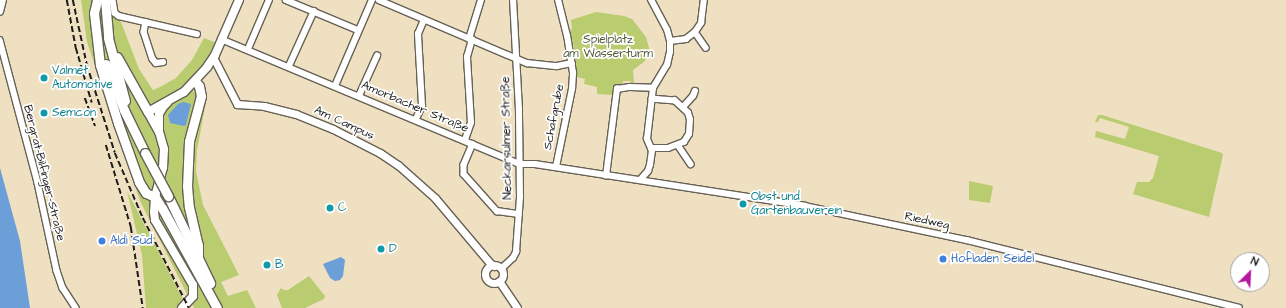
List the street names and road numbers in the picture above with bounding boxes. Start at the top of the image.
street label: Neckarsulmer Straße [499,76,515,200]
street label: Amorbacher Straße [359,78,471,136]
street label: Schafgrube [541,83,567,151]
street label: Am Campus [312,103,376,143]
street label: Bergrat-Bilfinger-Straße [20,104,68,242]
street label: Riedweg [903,209,951,233]

